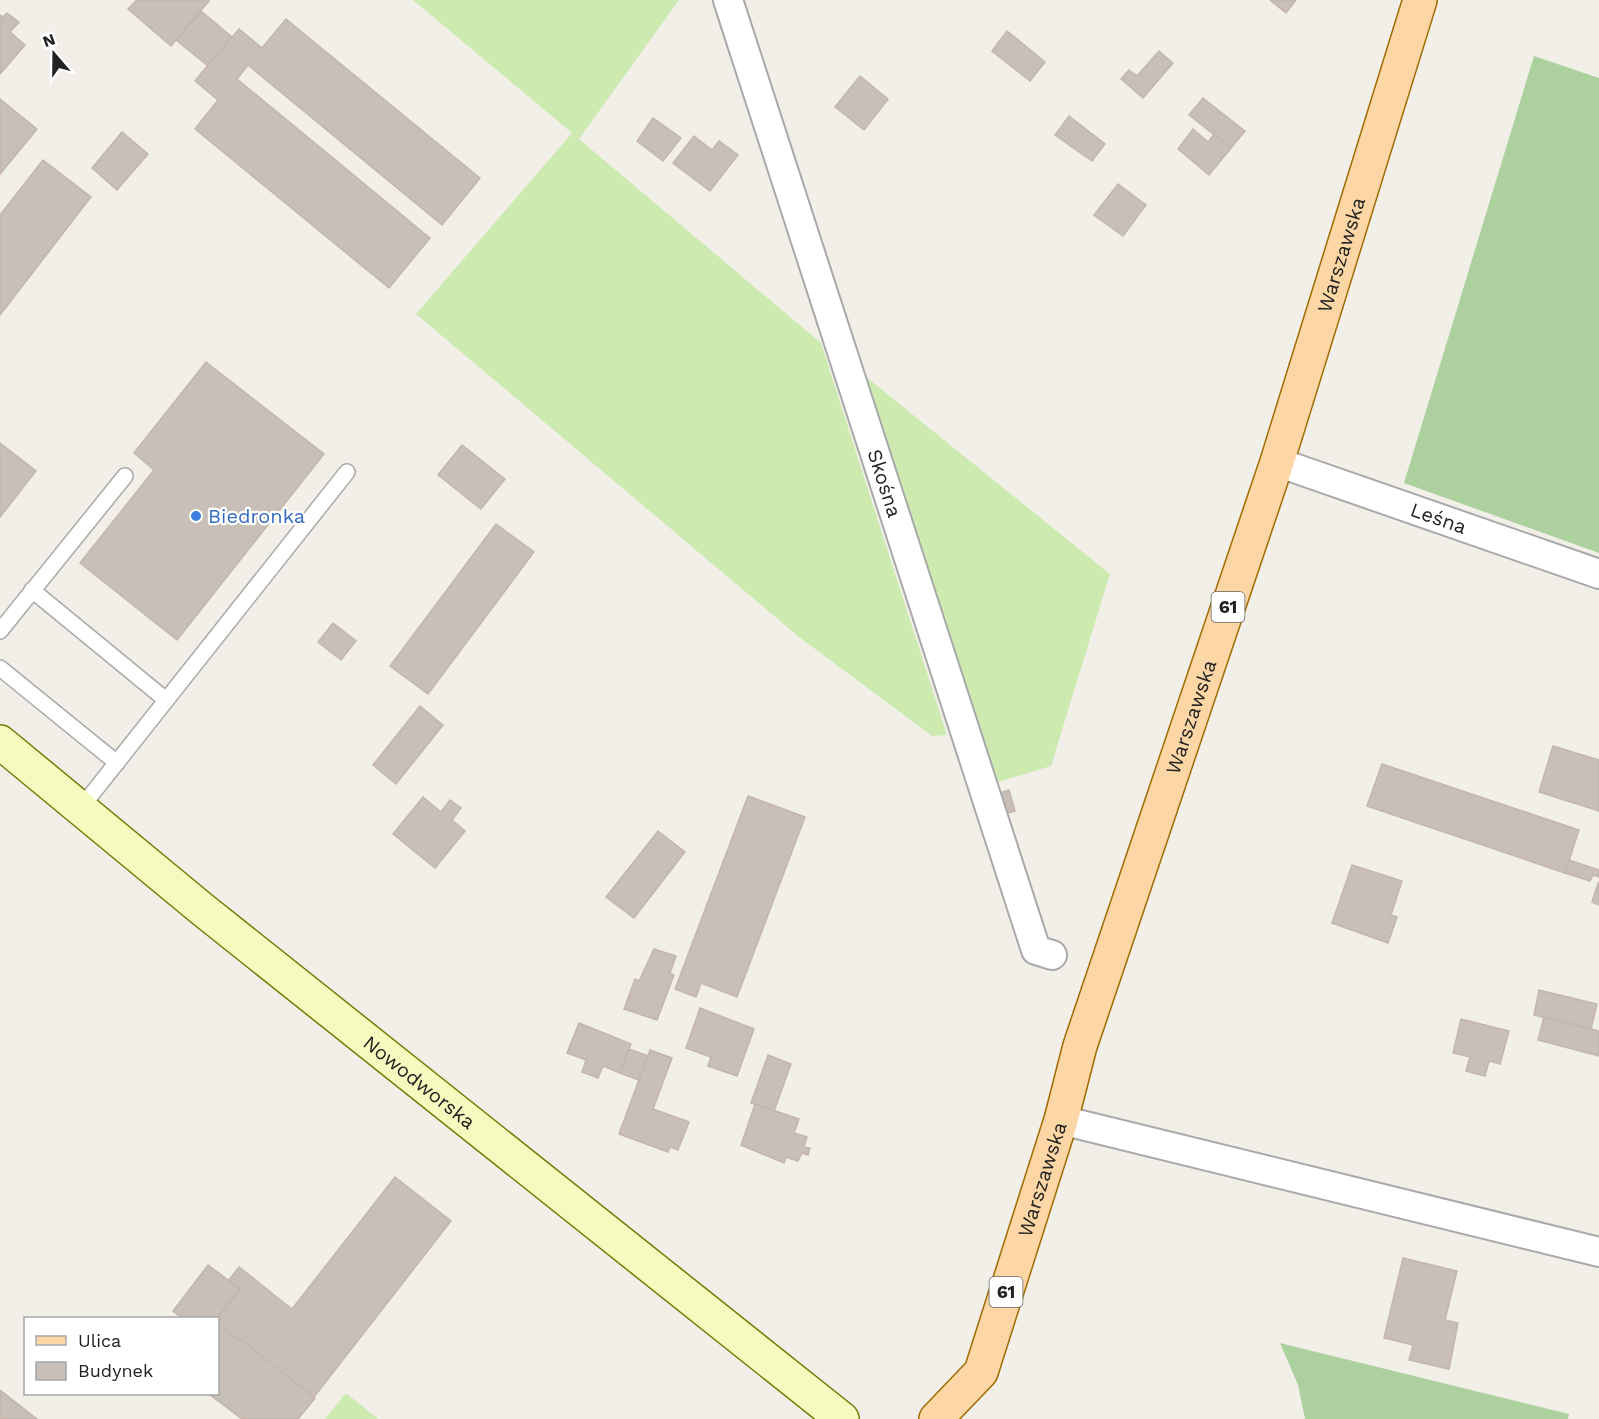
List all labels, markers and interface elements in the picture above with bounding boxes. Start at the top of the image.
north arrow [24,24,84,84]
text: N [40,29,58,51]
street label: Warszawska [1312,194,1370,315]
street label: Skośna [862,446,907,520]
street label: Leśna [1407,497,1470,539]
place label: Biedronka [208,504,305,528]
marker: Biedronka [189,509,203,523]
road number: 61 [1212,592,1244,622]
street label: Warszawska [1161,657,1221,777]
street label: Nowodworska [359,1030,480,1134]
street label: Warszawska [1013,1119,1072,1240]
road number: 61 [990,1277,1022,1307]
legend [24,1317,219,1395]
text: Ulica [78,1330,121,1351]
text: Budynek [78,1360,153,1381]

